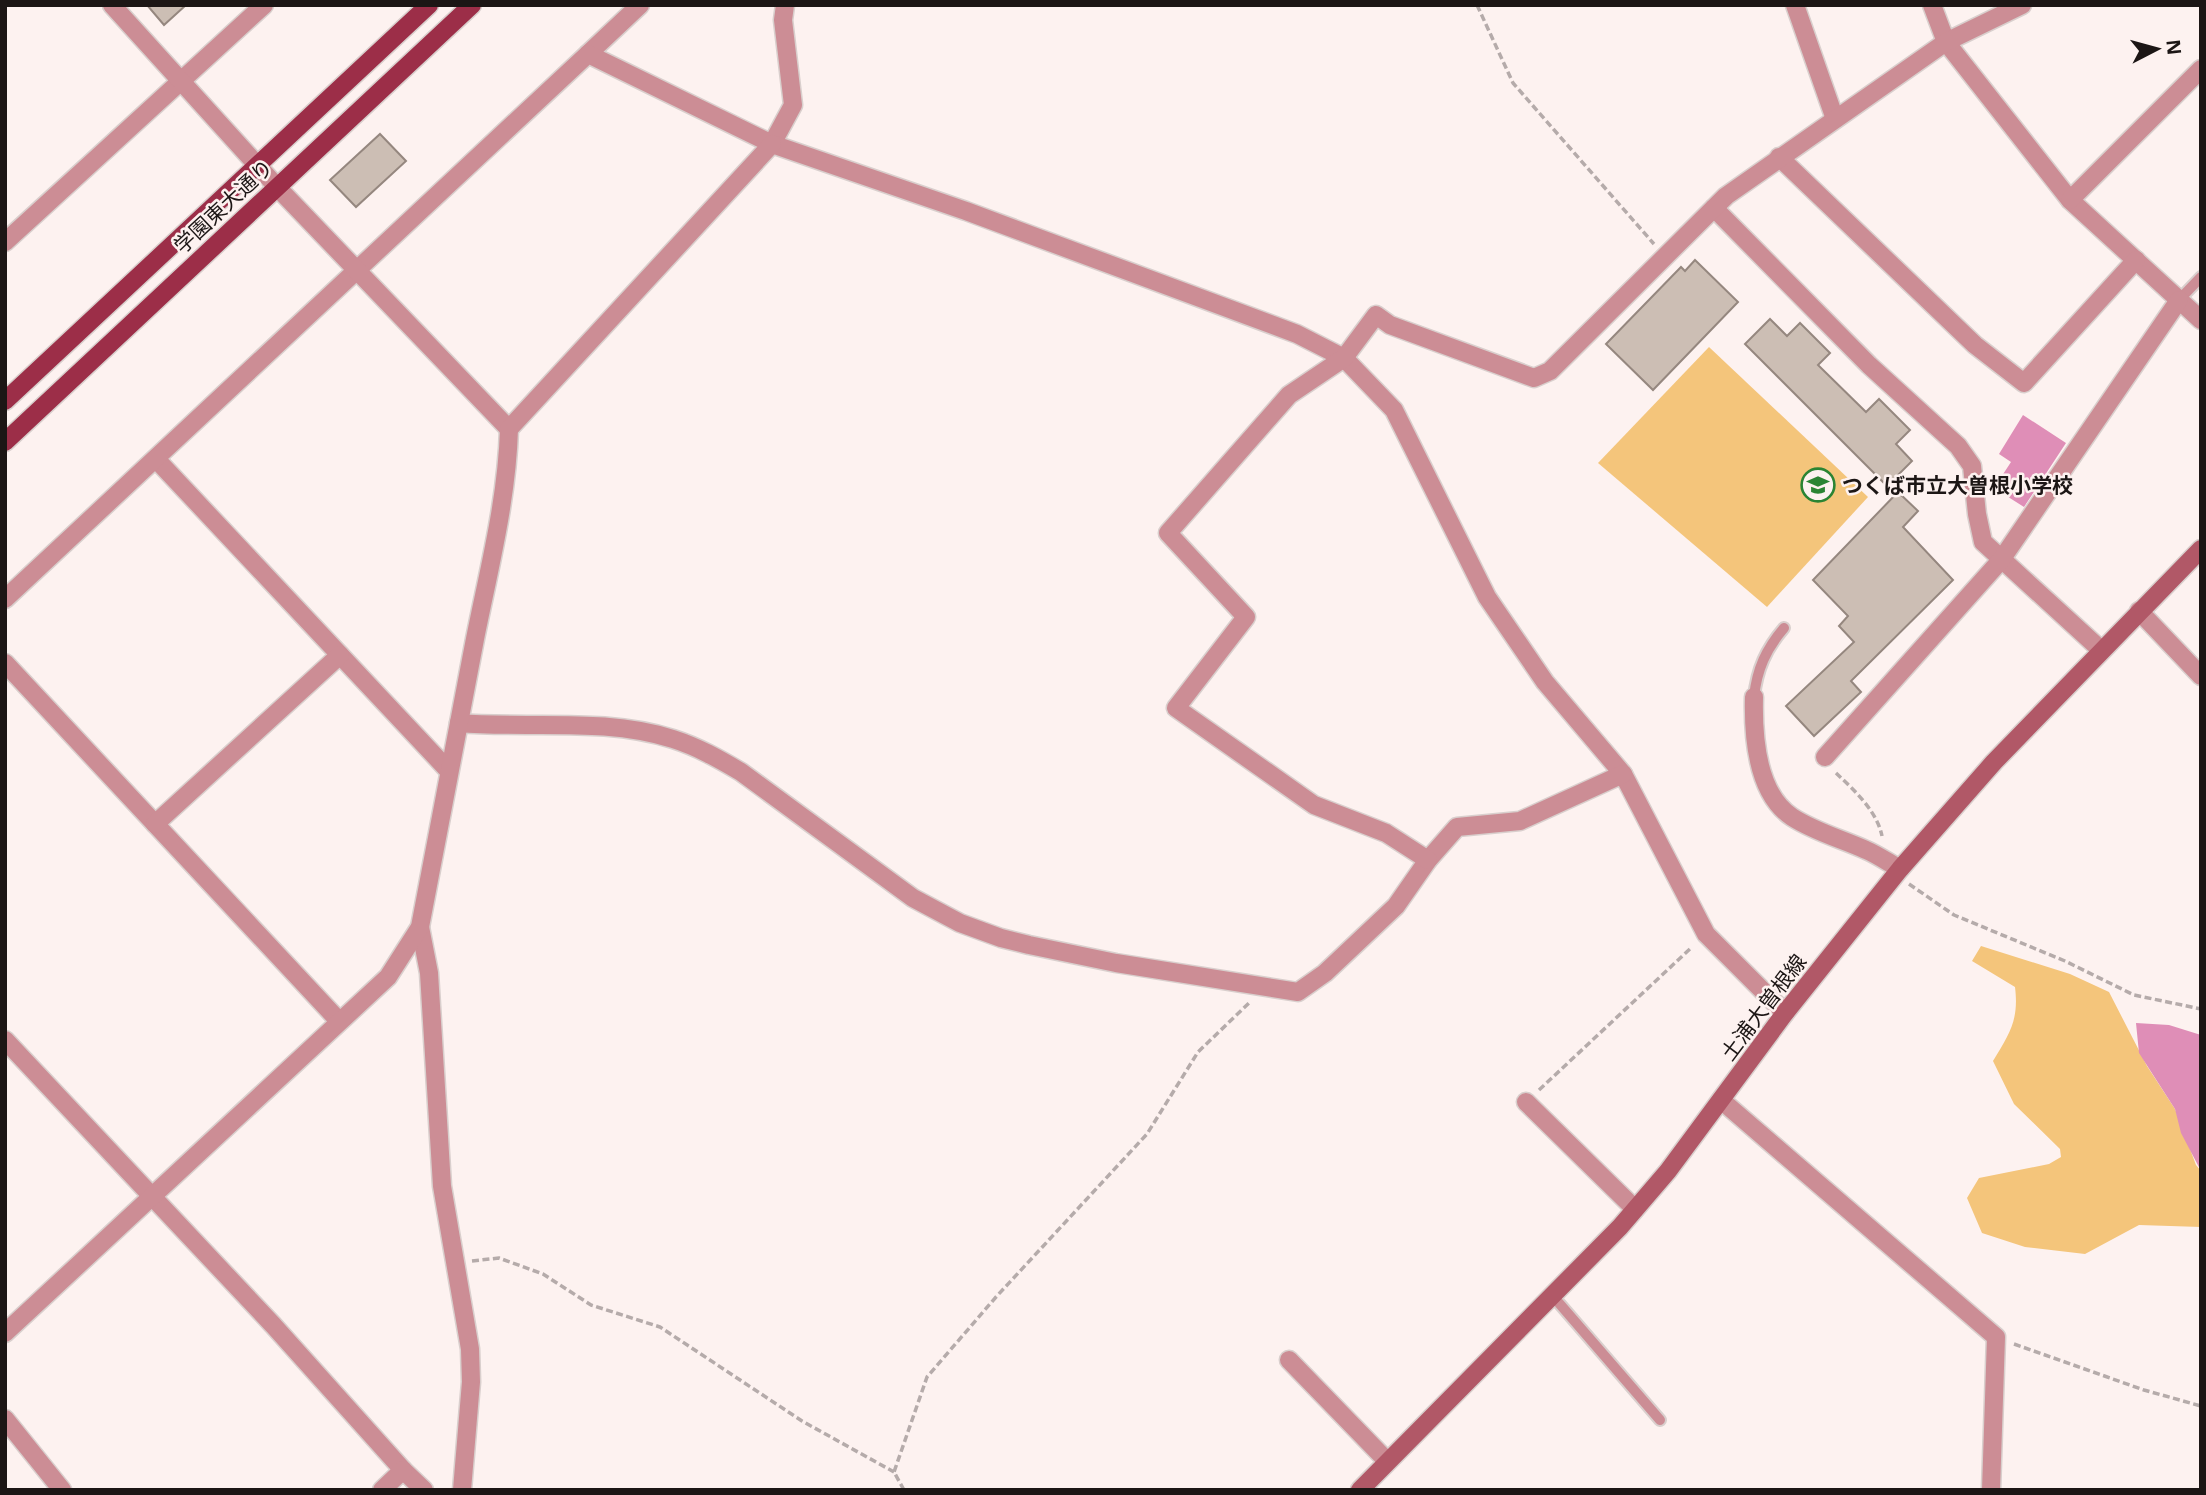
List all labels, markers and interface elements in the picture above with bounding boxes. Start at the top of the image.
north arrow [2122,14,2192,84]
text: N [2160,38,2188,56]
street label: 学園東大通り [167,153,279,259]
school or university icon: つくば市立大曽根小学校 [1799,466,1837,504]
place label: つくば市立大曽根小学校 [1842,471,2073,499]
street label: 土浦大曽根線 [1714,948,1812,1066]

